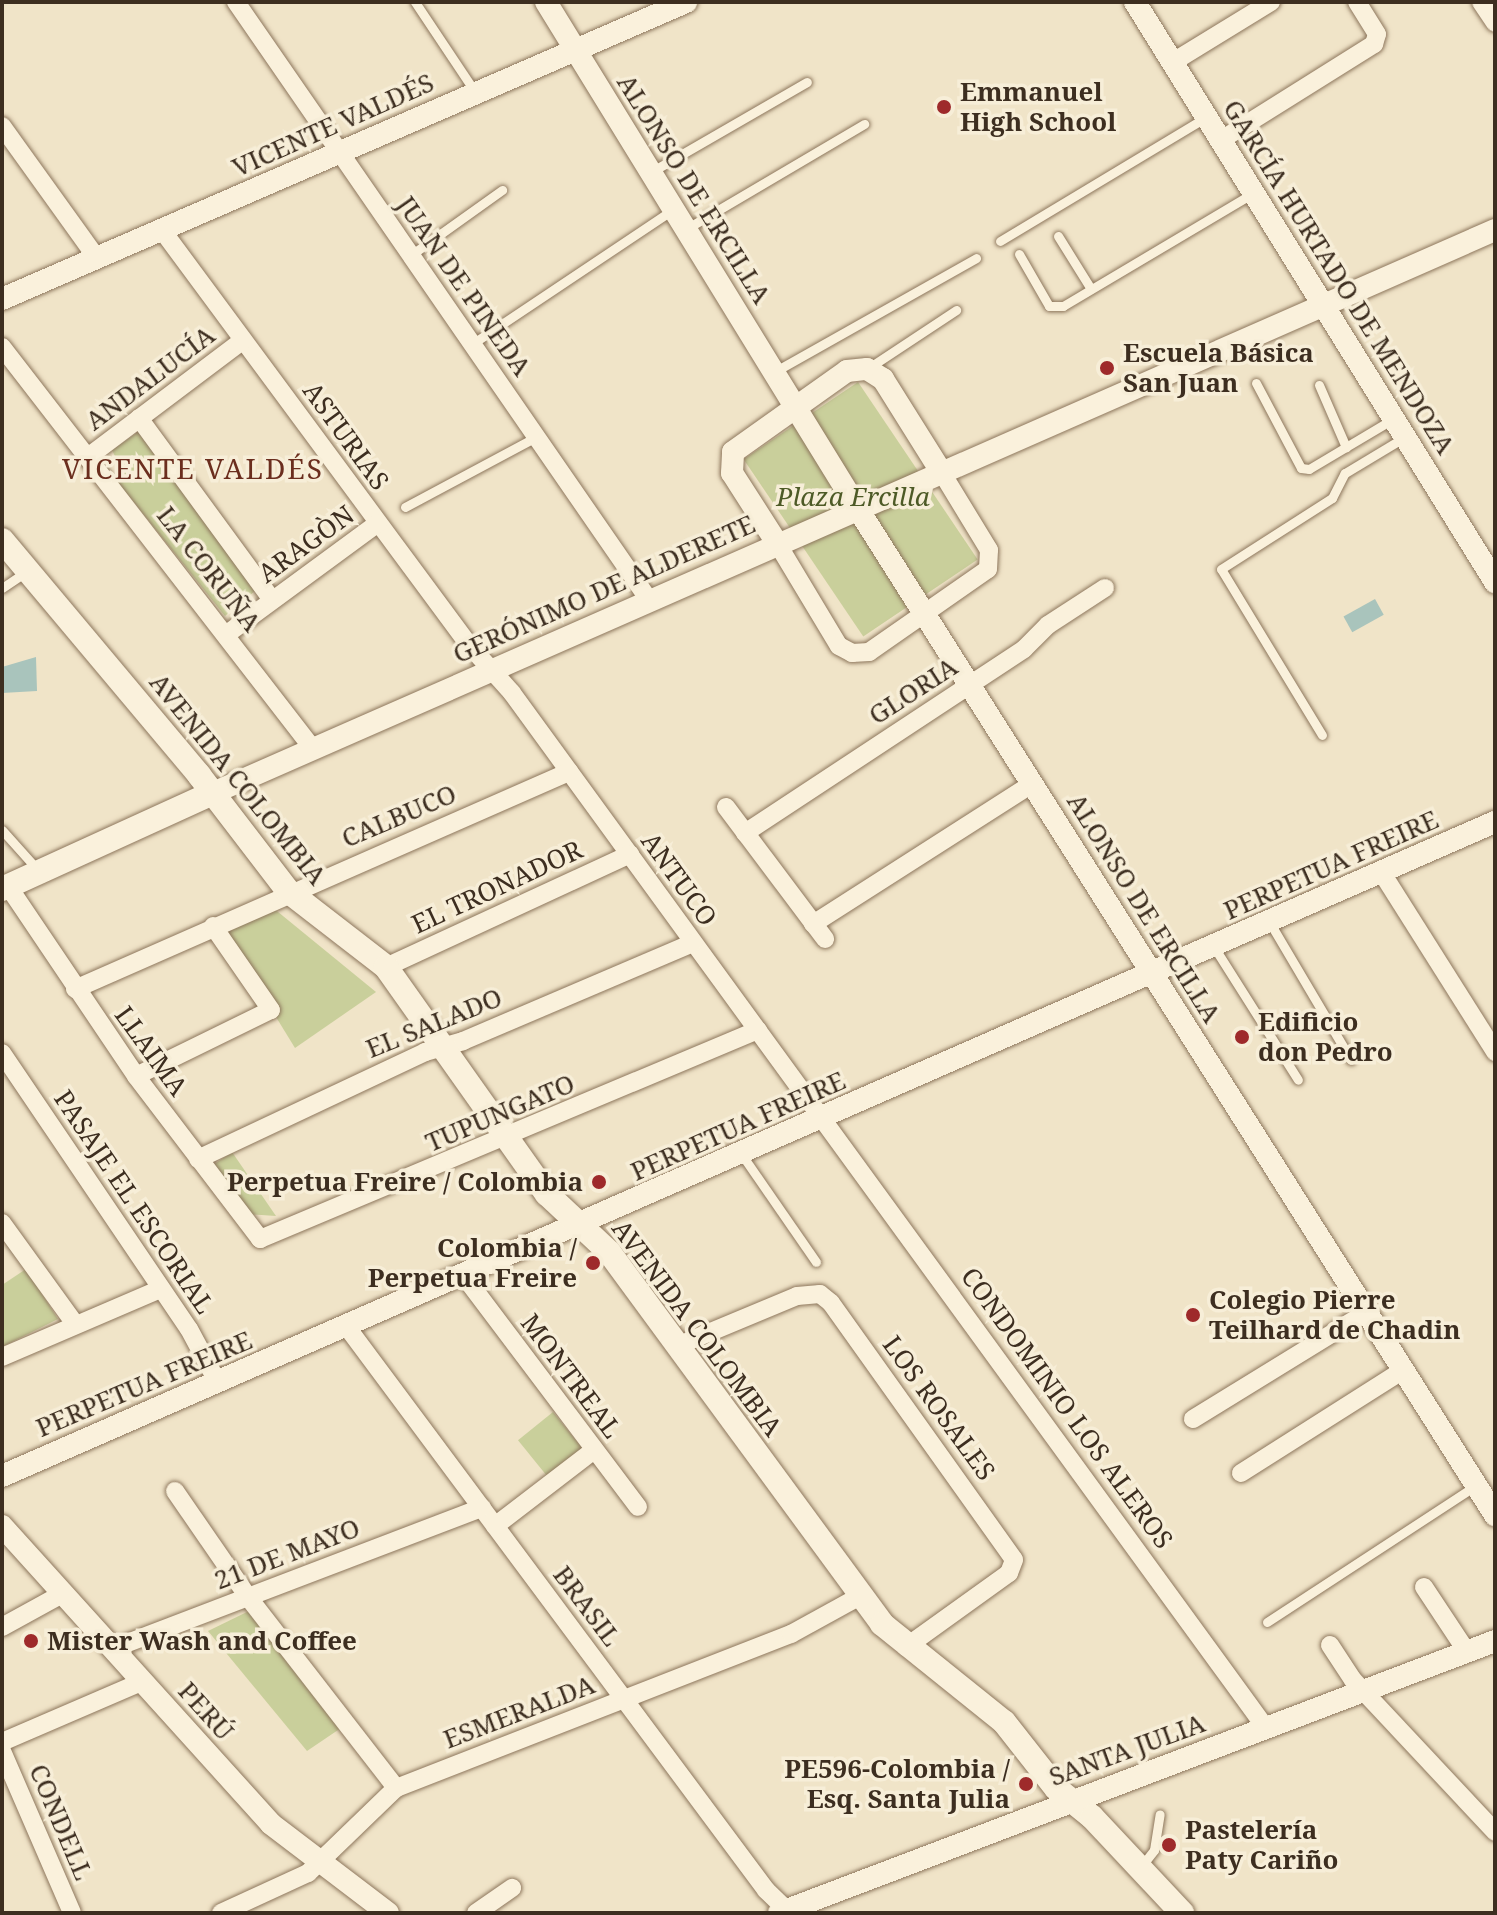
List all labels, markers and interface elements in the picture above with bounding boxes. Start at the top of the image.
street label: VICENTE VALDÉS [227,67,439,183]
street label: ALONSO DE ERCILLA [611,69,777,309]
place label: Emmanuel High School [960,76,1116,138]
street label: GARCÍA HURTADO DE MENDOZA [1217,94,1461,460]
marker: Emmanuel High School [935,98,953,116]
street label: JUAN DE PINEDA [390,190,538,382]
street label: ANDALUCÍA [79,319,221,437]
place label: Escuela Básica San Juan [1123,337,1314,398]
marker: Escuela Básica San Juan [1098,359,1116,377]
street label: ASTURIAS [296,376,396,496]
district label: VICENTE VALDÉS [62,451,324,485]
park label: Plaza Ercilla [776,481,930,513]
street label: ARAGÒN [252,499,360,589]
street label: LA CORUÑA [150,500,268,638]
street label: GERÓNIMO DE ALDERETE [448,508,760,670]
street label: GLORIA [863,651,963,731]
street label: AVENIDA COLOMBIA [143,667,333,891]
street label: CALBUCO [337,778,461,854]
street label: ALONSO DE ERCILLA [1061,788,1227,1028]
street label: PERPETUA FREIRE [1219,804,1443,926]
street label: ANTUCO [635,826,723,932]
street label: EL TRONADOR [407,834,587,940]
street label: EL SALADO [361,982,507,1064]
street label: LLAIMA [108,1000,194,1102]
place label: Edificio don Pedro [1258,1006,1393,1068]
marker: Edificio don Pedro [1233,1028,1251,1046]
street label: PERPETUA FREIRE [626,1065,850,1187]
street label: TUPUNGATO [421,1068,579,1158]
street label: PASAJE EL ESCORIAL [48,1084,220,1320]
place label: Perpetua Freire / Colombia [227,1166,583,1198]
marker: Perpetua Freire / Colombia [590,1173,608,1191]
street label: AVENIDA COLOMBIA [605,1214,789,1442]
place label: Colombia / Perpetua Freire [368,1232,577,1294]
marker: Colombia / Perpetua Freire [584,1254,602,1272]
street label: CONDOMINIO LOS ALEROS [955,1261,1179,1555]
place label: Colegio Pierre Teilhard de Chadin [1209,1284,1461,1346]
marker: Colegio Pierre Teilhard de Chadin [1184,1306,1202,1324]
street label: MONTREAL [514,1308,628,1444]
street label: PERPETUA FREIRE [31,1324,257,1444]
street label: LOS ROSALES [876,1330,1002,1486]
street label: 21 DE MAYO [210,1512,364,1596]
street label: BRASIL [547,1560,627,1652]
place label: Mister Wash and Coffee [47,1625,357,1657]
marker: Mister Wash and Coffee [22,1632,40,1650]
street label: ESMERALDA [439,1669,599,1755]
street label: PERÚ [172,1676,240,1746]
street label: SANTA JULIA [1045,1707,1209,1793]
place label: PE596-Colombia / Esq. Santa Julia [784,1753,1010,1814]
street label: CONDELL [23,1759,99,1885]
marker: PE596-Colombia / Esq. Santa Julia [1017,1775,1035,1793]
place label: Pastelería Paty Cariño [1185,1814,1339,1876]
marker: Pastelería Paty Cariño [1160,1836,1178,1854]

